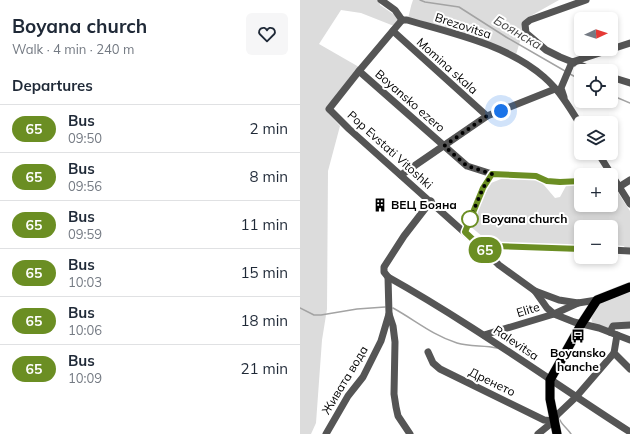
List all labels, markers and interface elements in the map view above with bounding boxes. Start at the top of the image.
street label: Brezovitsa [433,9,493,42]
water label: Боянска [491,12,545,52]
north arrow [574,12,618,56]
map controls [574,12,618,264]
button: heart [246,13,288,55]
text: Boyana church [12,14,147,38]
street label: Momina skala [414,34,481,97]
text: Walk · 4 min · 240 m [12,41,134,57]
button: locate [574,64,618,108]
street label: Boyansko ezero [372,66,448,135]
text: Departures [12,76,93,95]
your location [491,101,511,121]
street label: Pop Evstati Vitoshki [345,107,436,192]
text: Bus [68,111,95,130]
button: layers [574,116,618,160]
text: 2 min [250,119,288,138]
text: 65 [26,120,42,138]
text: 09:50 [68,130,102,146]
text: Bus [68,159,95,178]
text: 8 min [250,167,288,186]
text: 65 [26,168,42,186]
button: + [574,168,618,212]
text: 09:56 [68,178,102,194]
building icon: ВЕЦ Бояна [372,197,388,213]
place label: ВЕЦ Бояна [391,197,457,212]
text: Bus [68,207,95,226]
marker: Boyana church [461,210,479,228]
place label: Boyana church [482,211,567,226]
text: 11 min [241,215,288,234]
text: 65 [26,216,42,234]
button: − [574,220,618,264]
text: 09:59 [68,226,102,242]
line badge: 65 [467,237,503,263]
text: 65 [477,241,493,259]
text: Bus [68,255,95,274]
text: 15 min [241,263,288,282]
text: 65 [26,264,42,282]
text: 10:03 [68,274,102,290]
street label: Elite [514,299,541,320]
text: Bus [68,303,95,322]
text: 18 min [241,311,288,330]
text: 65 [26,312,42,330]
text: 10:06 [68,322,102,338]
street label: Ralevitsa [491,322,542,363]
bus stop icon: Boyansko hanche [570,328,586,344]
street label: Живата вода [318,343,371,417]
place label: Boyansko hanche [550,345,606,374]
text: Bus [68,351,95,370]
text: 21 min [241,359,288,378]
text: 65 [26,360,42,378]
street label: Дренето [467,364,518,399]
text: 10:09 [68,370,102,386]

